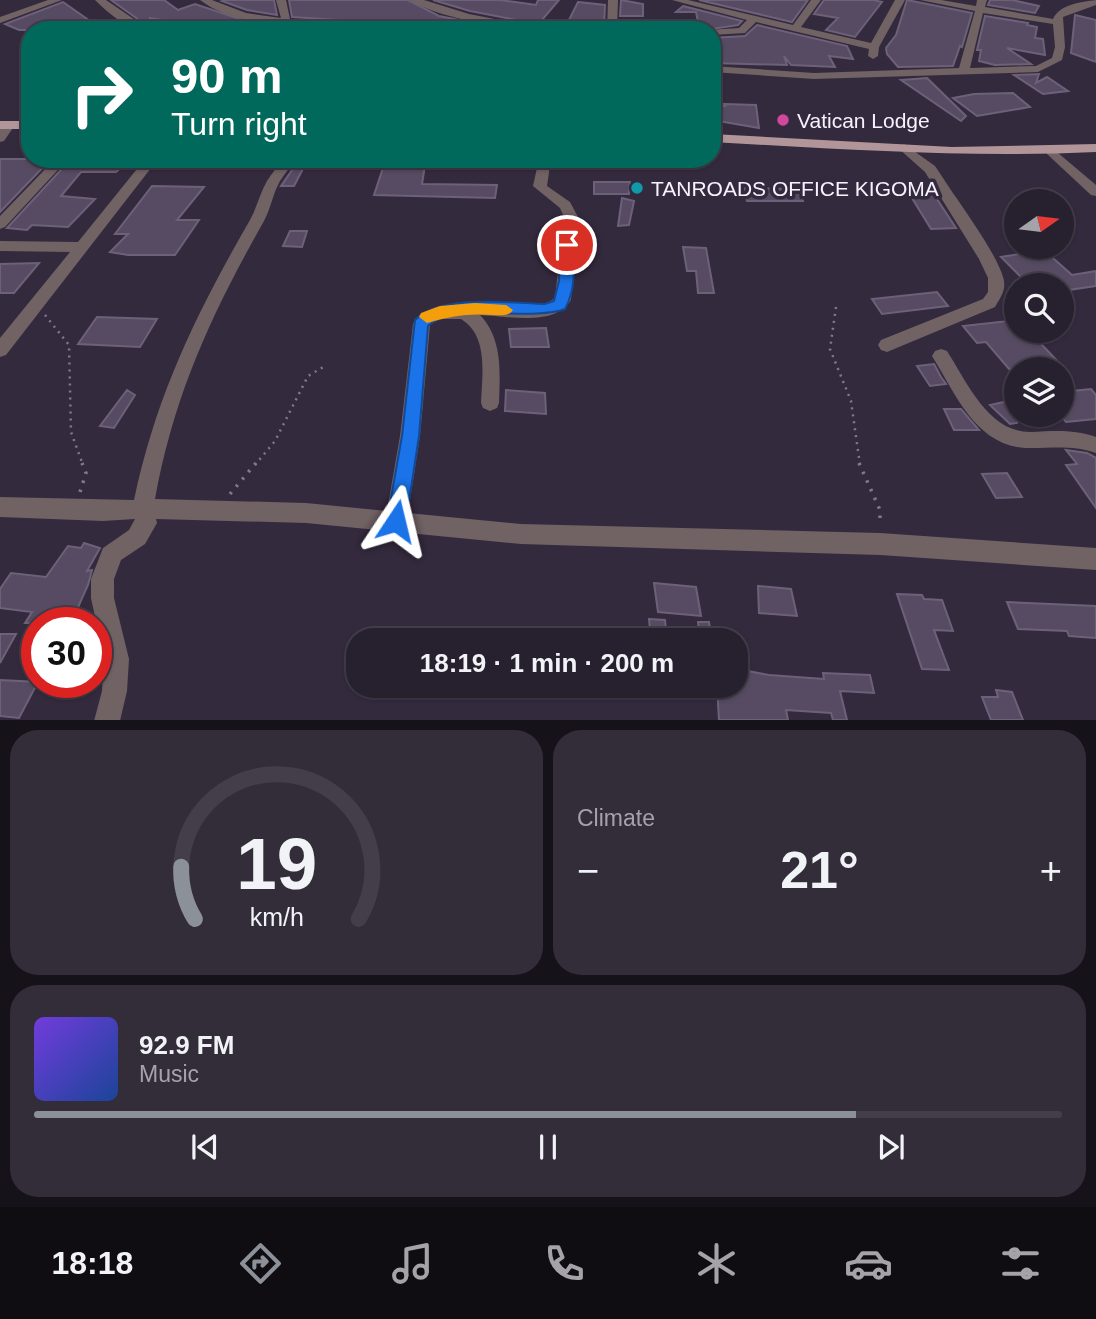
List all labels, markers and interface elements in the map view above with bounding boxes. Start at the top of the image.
icon: right [56,49,147,140]
text: 90 m [171,49,283,103]
text: Turn right [171,106,307,142]
place label: Vatican Lodge [797,109,930,132]
marker: Vatican Lodge [775,112,791,128]
place label: TANROADS OFFICE KIGOMA [651,177,939,200]
marker: TANROADS OFFICE KIGOMA [629,180,645,196]
north arrow [1004,189,1074,259]
map controls [1004,189,1074,427]
pin [537,215,597,275]
icon: arrive [548,226,586,264]
button: search [1004,273,1074,343]
button: layers [1004,357,1074,427]
position arrow [359,484,433,558]
speed limit sign: 30 [21,607,112,698]
text: 18:19 · 1 min · 200 m [420,648,674,678]
text: Climate [577,805,655,831]
text: 19 [236,823,317,904]
text: 21° [780,841,859,899]
text: − [577,850,599,892]
text: + [1040,850,1062,892]
text: km/h [249,902,304,930]
text: 92.9 FM [139,1030,234,1060]
text: Music [139,1061,199,1087]
icon: previous [186,1128,224,1166]
icon: pause [529,1128,567,1166]
icon: next [872,1128,910,1166]
icon: directions [236,1239,285,1288]
icon: music [388,1239,437,1288]
icon: phone [540,1239,589,1288]
icon: climate [692,1239,741,1288]
icon: car [844,1239,893,1288]
icon: filters [996,1239,1045,1288]
text: 18:18 [51,1245,133,1281]

